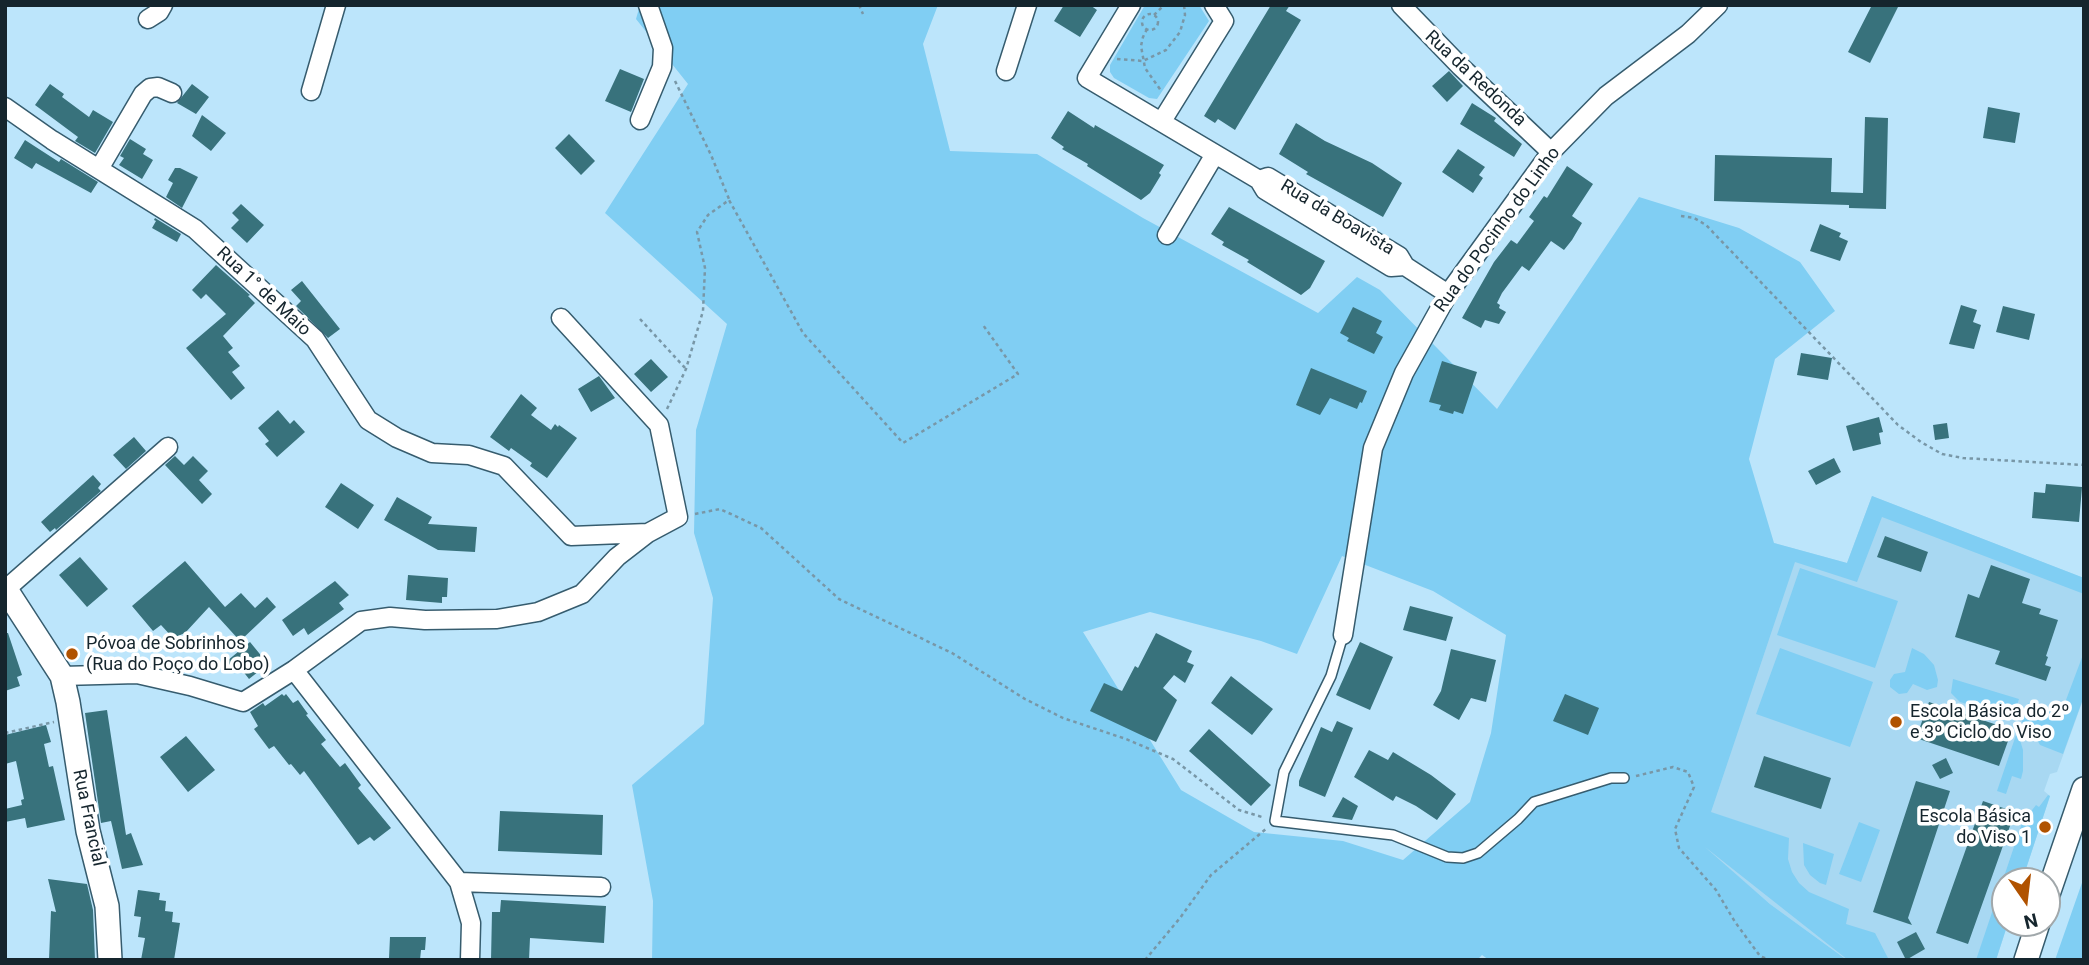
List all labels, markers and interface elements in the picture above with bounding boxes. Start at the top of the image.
street label: Rua da Redonda [1420,27,1530,131]
street label: Rua do Pocinho do Linho [1431,143,1565,317]
street label: Rua da Boavista [1276,176,1398,260]
street label: Rua 1° de Maio [211,243,315,341]
place label: Póvoa de Sobrinhos (Rua do Poço do Lobo) [86,633,269,676]
marker: Póvoa de Sobrinhos (Rua do Poço do Lobo) [64,646,80,662]
place label: Escola Básica do 2º e 3º Ciclo do Viso [1910,701,2069,744]
marker: Escola Básica do 2º e 3º Ciclo do Viso [1888,714,1904,730]
street label: Rua Francial [67,768,109,868]
place label: Escola Básica do Viso 1 [1919,806,2031,848]
marker: Escola Básica do Viso 1 [2037,819,2053,835]
north arrow [1991,867,2061,937]
text: N [2021,908,2040,934]

